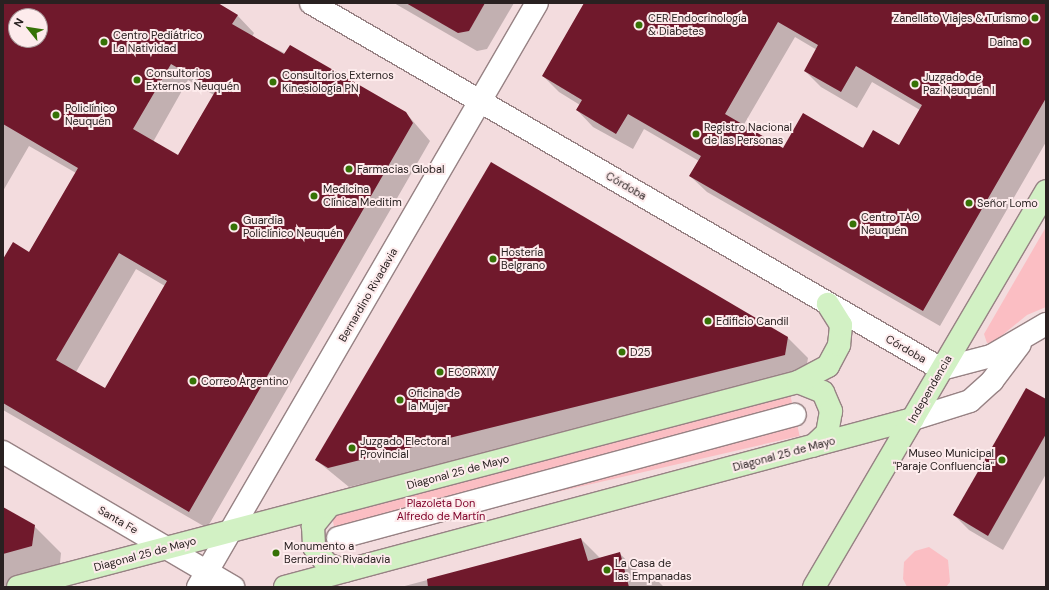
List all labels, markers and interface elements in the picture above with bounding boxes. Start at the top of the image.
north arrow [8,8,48,48]
place label: Zanellato Viajes & Turismo [893,11,1027,25]
place label: CER Endocrinología & Diabetes [648,12,747,38]
marker: Zanellato Viajes & Turismo [1030,13,1040,23]
text: N [10,16,27,29]
marker: CER Endocrinología & Diabetes [633,19,645,31]
place label: Centro Pediátrico La Natividad [113,29,203,55]
place label: Daina [990,35,1018,49]
marker: Centro Pediátrico La Natividad [98,36,110,48]
marker: Daina [1021,37,1031,47]
place label: Consultorios Externos Neuquén [146,67,239,93]
place label: Consultorios Externos Kinesiología PN [282,69,394,95]
place label: Juzgado de Paz Neuquén I [923,71,994,97]
marker: Consultorios Externos Neuquén [131,74,143,86]
marker: Consultorios Externos Kinesiología PN [267,76,279,88]
marker: Juzgado de Paz Neuquén I [910,79,920,89]
place label: Policlínico Neuquén [65,102,116,128]
marker: Policlínico Neuquén [50,109,62,121]
place label: Registro Nacional de las Personas [704,121,792,147]
marker: Registro Nacional de las Personas [691,129,701,139]
place label: Farmacias Global [357,162,444,176]
marker: Farmacias Global [344,164,354,174]
street label: Córdoba [603,169,649,203]
place label: Medicina Clínica Meditim [323,183,402,209]
marker: Medicina Clínica Meditim [308,190,320,202]
place label: Señor Lomo [977,196,1038,210]
marker: Señor Lomo [964,198,974,208]
place label: Centro TAO Neuquén [861,211,920,237]
place label: Guardia Policlínico Neuquén [243,214,342,240]
marker: Centro TAO Neuquén [848,219,858,229]
marker: Guardia Policlínico Neuquén [228,221,240,233]
street label: Bernardino Rivadavia [336,246,400,344]
place label: Hostería Belgrano [501,246,545,272]
marker: Hostería Belgrano [488,254,498,264]
place label: Edificio Candil [716,314,789,328]
marker: Edificio Candil [703,316,713,326]
street label: Córdoba [883,332,929,366]
place label: D25 [630,345,650,359]
marker: D25 [617,347,627,357]
street label: Independencia [905,353,955,425]
place label: ECOR XIV [448,365,497,379]
marker: ECOR XIV [435,367,445,377]
place label: Correo Argentino [201,374,289,388]
marker: Correo Argentino [188,376,198,386]
place label: Oficina de la Mujer [408,387,460,413]
marker: Oficina de la Mujer [395,395,405,405]
street label: Diagonal 25 de Mayo [731,434,837,474]
place label: Juzgado Electoral Provincial [360,435,450,461]
marker: Juzgado Electoral Provincial [347,443,357,453]
place label: Museo Municipal "Paraje Confluencia" [893,447,994,473]
street label: Diagonal 25 de Mayo [405,452,511,492]
marker: Museo Municipal "Paraje Confluencia" [997,455,1007,465]
park label: Plazoleta Don Alfredo de Martín [397,497,485,523]
street label: Santa Fe [96,503,140,537]
street label: Diagonal 25 de Mayo [92,534,198,574]
place label: Monumento a Bernardino Rivadavia [284,540,390,566]
marker: Monumento a Bernardino Rivadavia [271,548,281,558]
place label: La Casa de las Empanadas [615,557,691,583]
marker: La Casa de las Empanadas [602,565,612,575]

